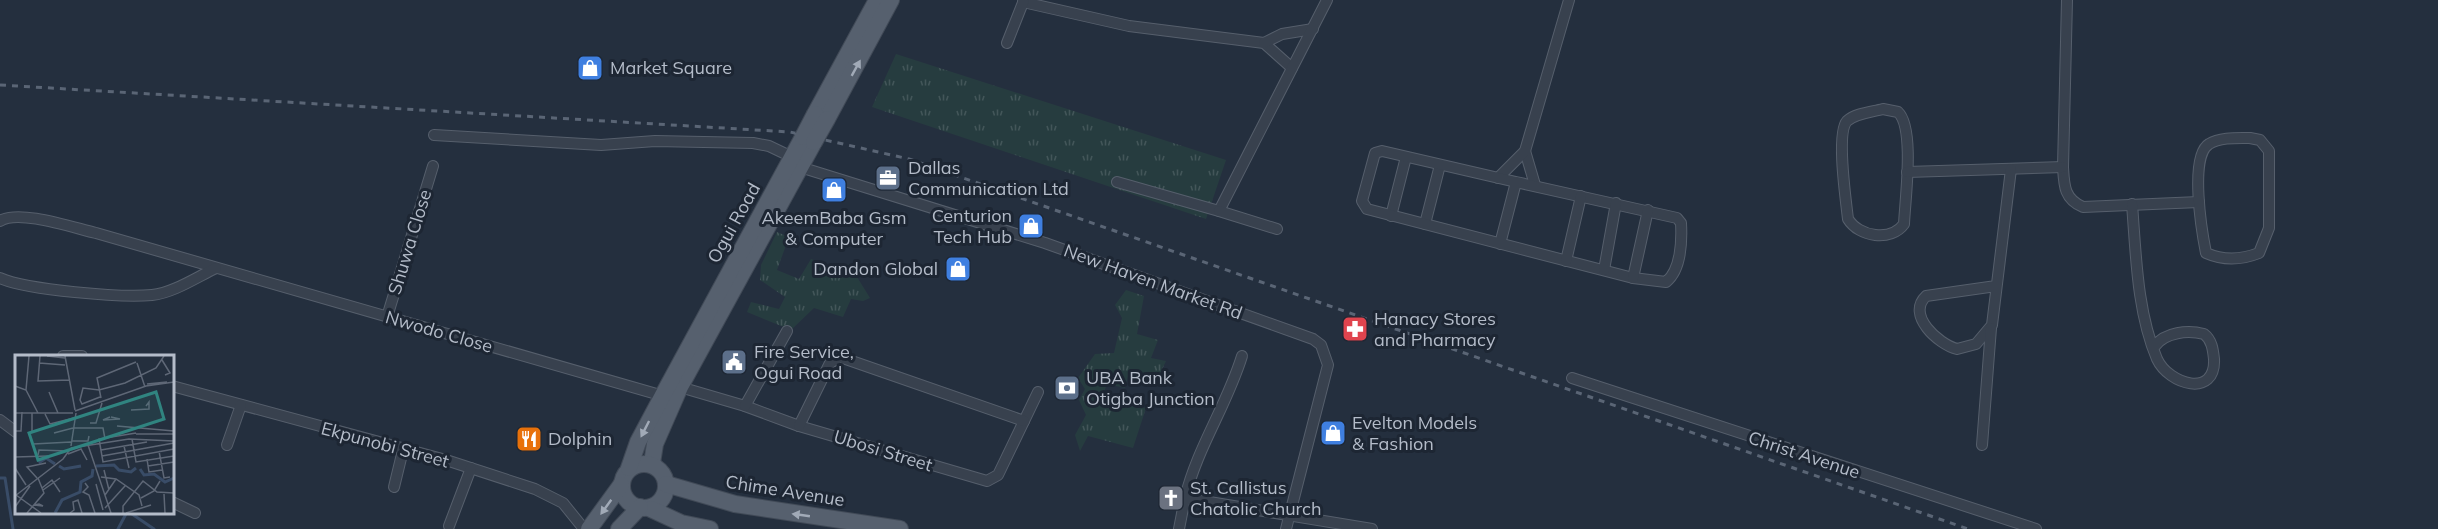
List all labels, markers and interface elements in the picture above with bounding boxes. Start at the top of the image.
shop icon: Market Square [575,53,605,83]
place label: Market Square [610,56,732,79]
one-way arrow [851,59,861,76]
place label: Dallas Communication Ltd [908,156,1069,200]
office icon: Dallas Communication Ltd [873,163,903,193]
shop icon: AkeemBaba Gsm & Computer [819,175,849,205]
street label: Ogui Road [702,179,765,267]
street label: Shuwa Close [383,187,436,297]
place label: Centurion Tech Hub [932,204,1012,248]
place label: AkeemBaba Gsm & Computer [762,206,906,250]
shop icon: Centurion Tech Hub [1016,211,1046,241]
street label: New Haven Market Rd [1061,239,1245,324]
shop icon: Dandon Global [943,254,973,284]
place label: Dandon Global [813,257,938,280]
street label: Nwodo Close [383,305,495,358]
place label: Hanacy Stores and Pharmacy [1374,307,1496,351]
pharmacy icon: Hanacy Stores and Pharmacy [1340,314,1370,344]
place label: Fire Service, Ogui Road [754,340,854,384]
public building icon: Fire Service, Ogui Road [719,347,749,377]
inset map [15,355,174,514]
place label: UBA Bank Otigba Junction [1086,366,1215,410]
bank icon: UBA Bank Otigba Junction [1052,373,1082,403]
place label: Evelton Models & Fashion [1352,411,1477,455]
street label: Ekpunobi Street [319,416,452,473]
shop icon: Evelton Models & Fashion [1318,418,1348,448]
one-way arrow [641,420,650,437]
restaurant icon: Dolphin [514,424,544,454]
street label: Ubosi Street [831,425,935,476]
street label: Christ Avenue [1745,426,1863,483]
place label: Dolphin [548,427,612,450]
street label: Chime Avenue [724,470,846,511]
place label: St. Callistus Chatolic Church [1190,476,1321,520]
church icon: St. Callistus Chatolic Church [1156,483,1186,513]
one-way arrow [600,500,612,515]
one-way arrow [791,510,810,519]

